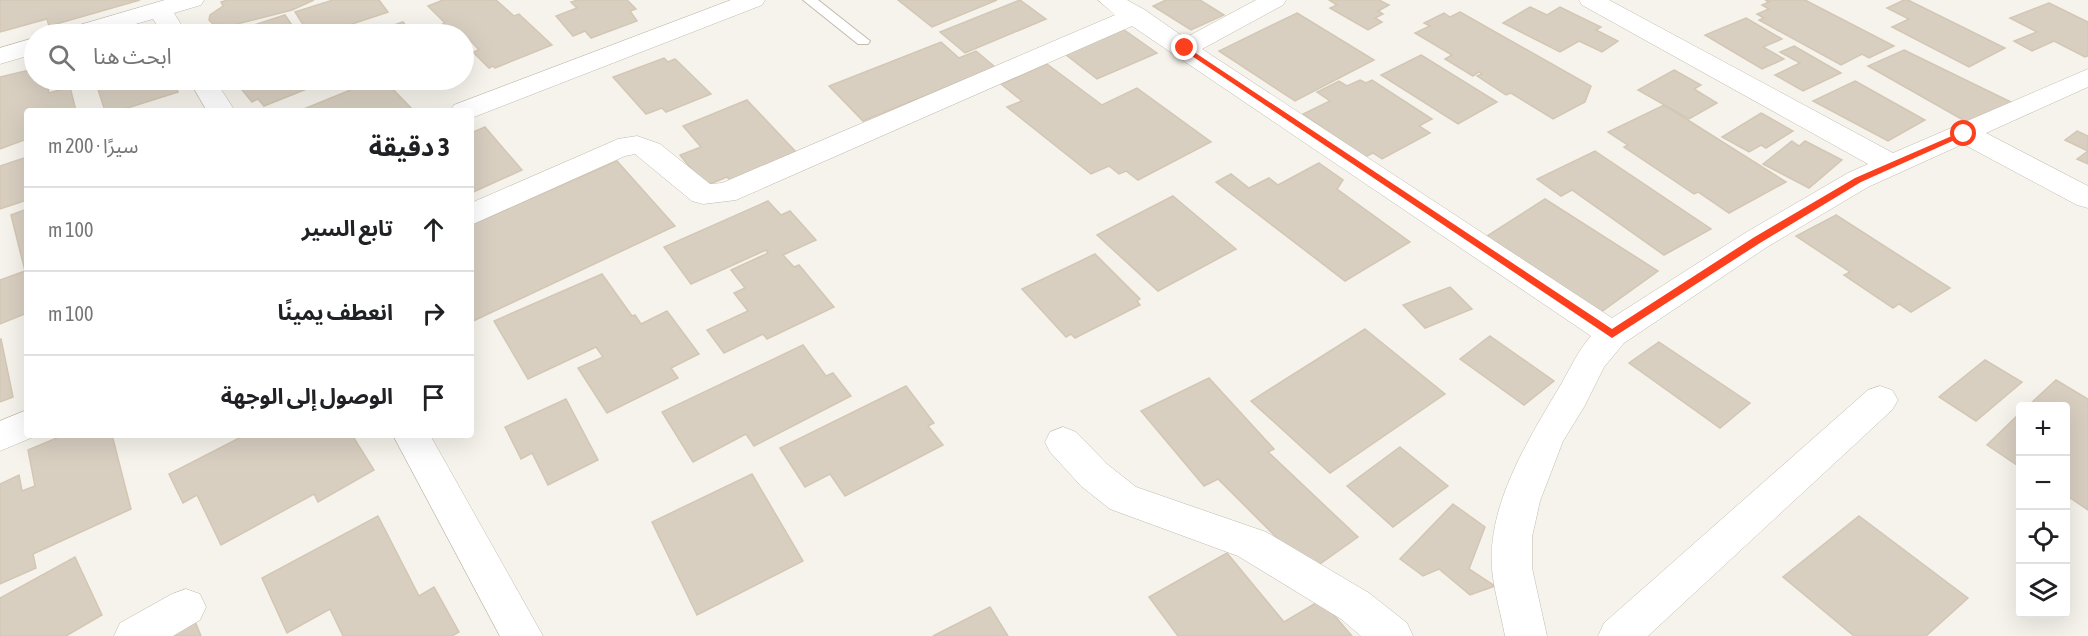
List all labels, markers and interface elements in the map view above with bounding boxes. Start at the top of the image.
search box [24,24,474,90]
route end [1171,34,1197,60]
icon: search [45,41,78,74]
text: ابحث هنا [93,43,172,69]
route start [1950,120,1976,146]
text: 3 دقيقة [369,132,450,162]
text: سيرًا · 200 m [48,134,138,157]
icon: ahead [417,213,450,246]
text: تابع السير [302,215,393,241]
text: 100 m [48,218,93,241]
icon: right [417,297,450,330]
text: انعطف يمينًا [277,299,393,325]
text: 100 m [48,302,93,325]
icon: arrive [417,381,450,414]
text: الوصول إلى الوجهة [221,383,393,409]
map controls [2016,402,2070,618]
button: + [2016,402,2070,456]
button: − [2016,456,2070,510]
button: locate [2016,510,2070,564]
button: layers [2016,564,2070,618]

